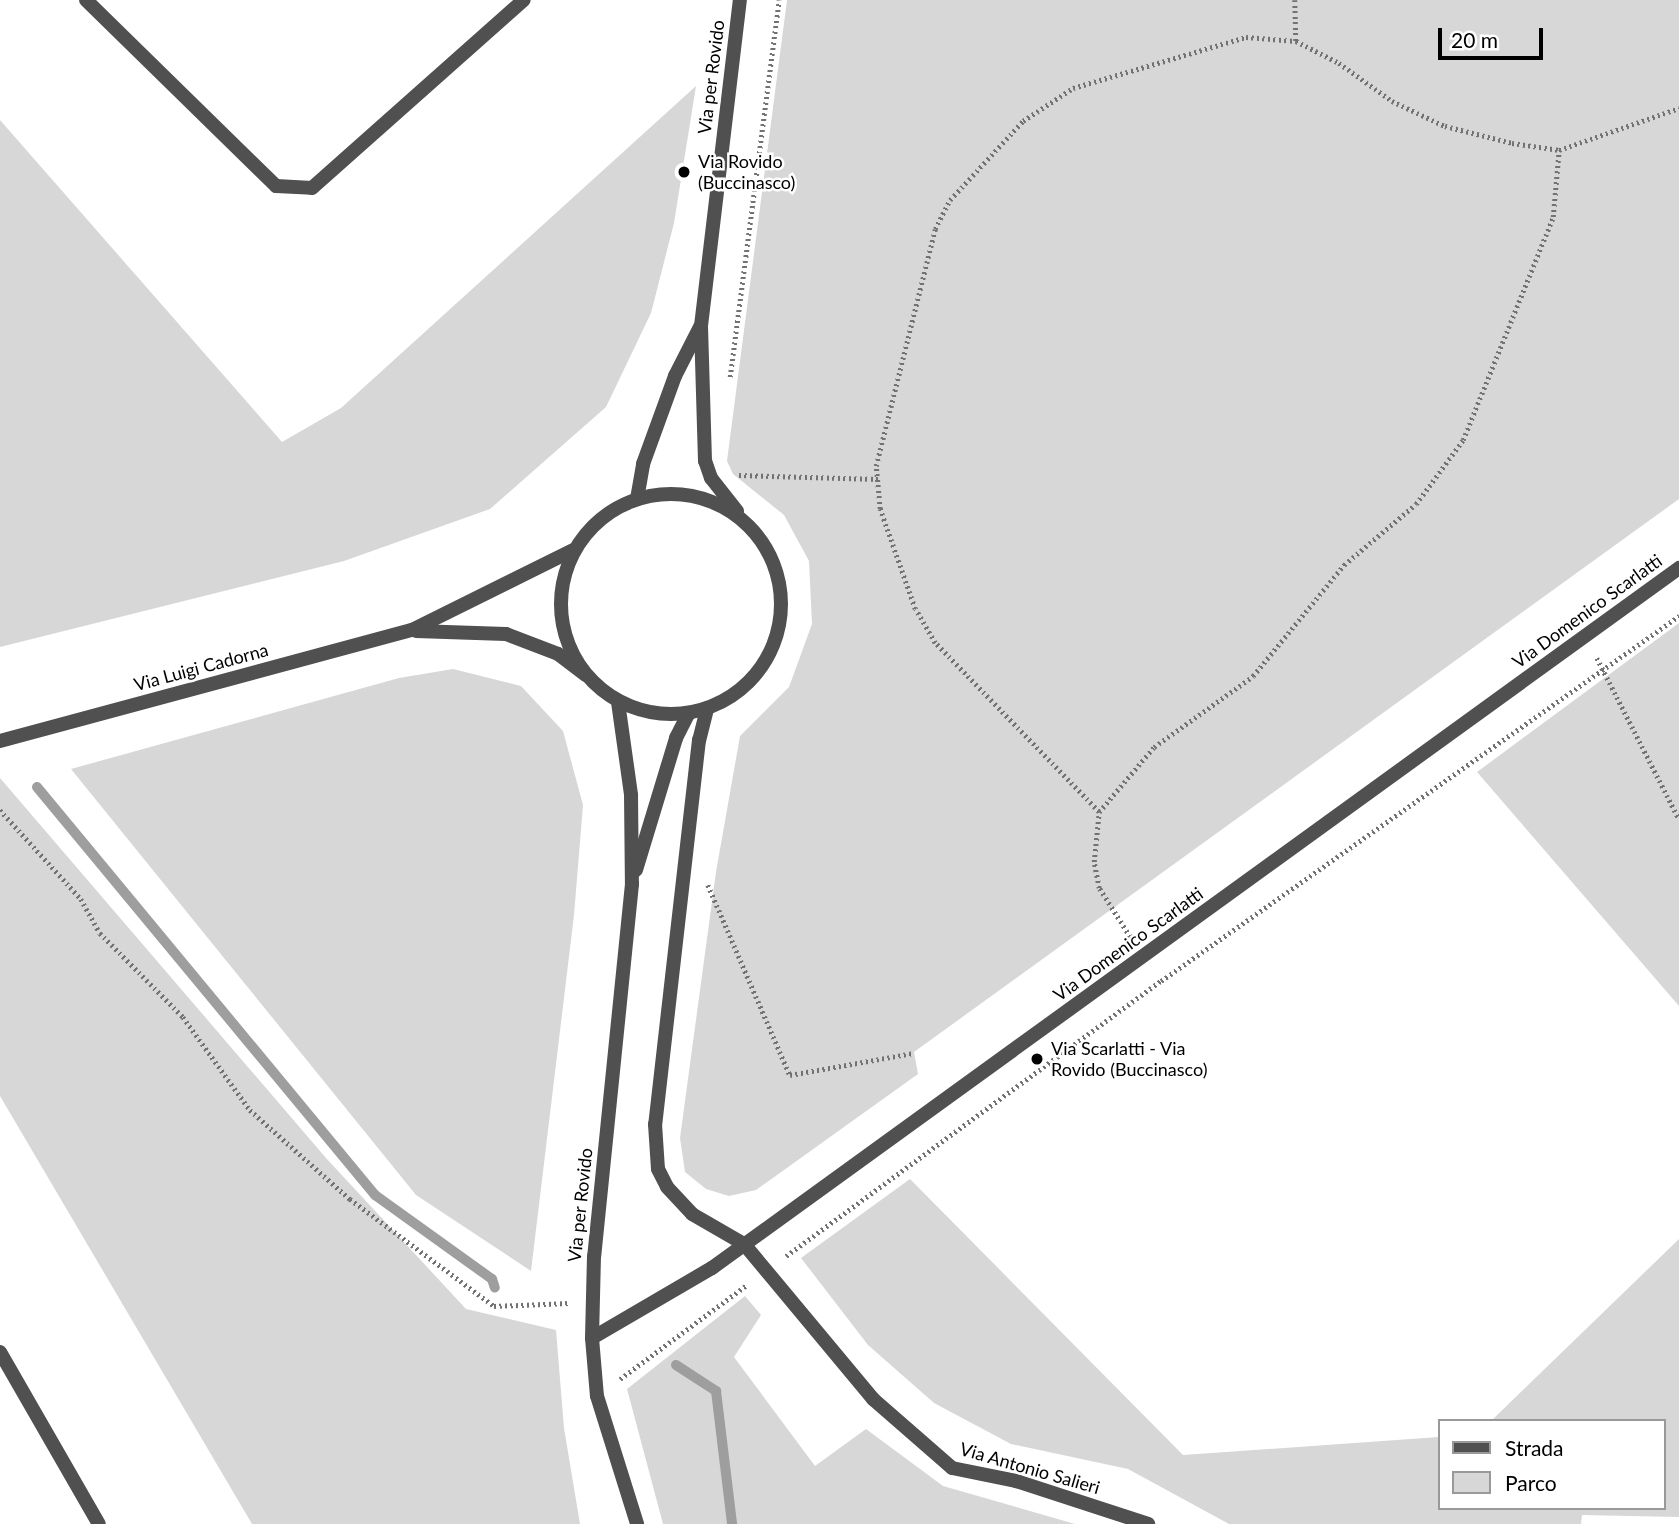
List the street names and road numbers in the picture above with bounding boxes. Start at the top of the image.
street label: Via per Rovido [693,18,729,136]
street label: Via Domenico Scarlatti [1508,550,1666,672]
street label: Via Luigi Cadorna [131,639,271,695]
street label: Via Domenico Scarlatti [1049,883,1207,1005]
street label: Via per Rovido [563,1147,597,1263]
street label: Via Antonio Salieri [957,1438,1103,1498]

